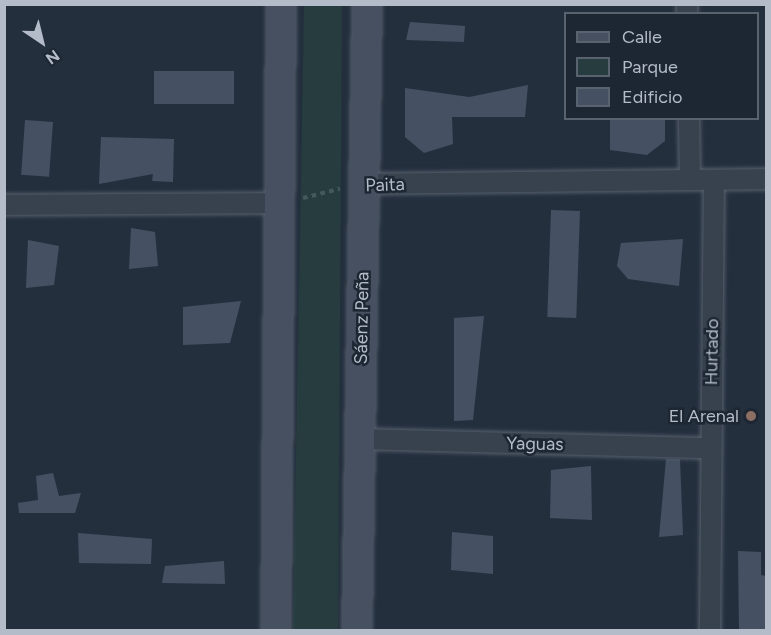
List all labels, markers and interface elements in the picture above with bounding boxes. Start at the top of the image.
north arrow [12,12,72,72]
legend [564,12,759,120]
text: Calle [622,26,662,48]
text: N [42,46,63,68]
text: Parque [622,56,678,78]
text: Edificio [622,86,683,108]
street label: Paita [365,174,405,196]
street label: Sáenz Peña [350,271,374,365]
street label: Hurtado [701,319,723,385]
place label: El Arenal [669,405,739,427]
marker: El Arenal [744,409,758,423]
street label: Yaguas [506,433,564,455]

